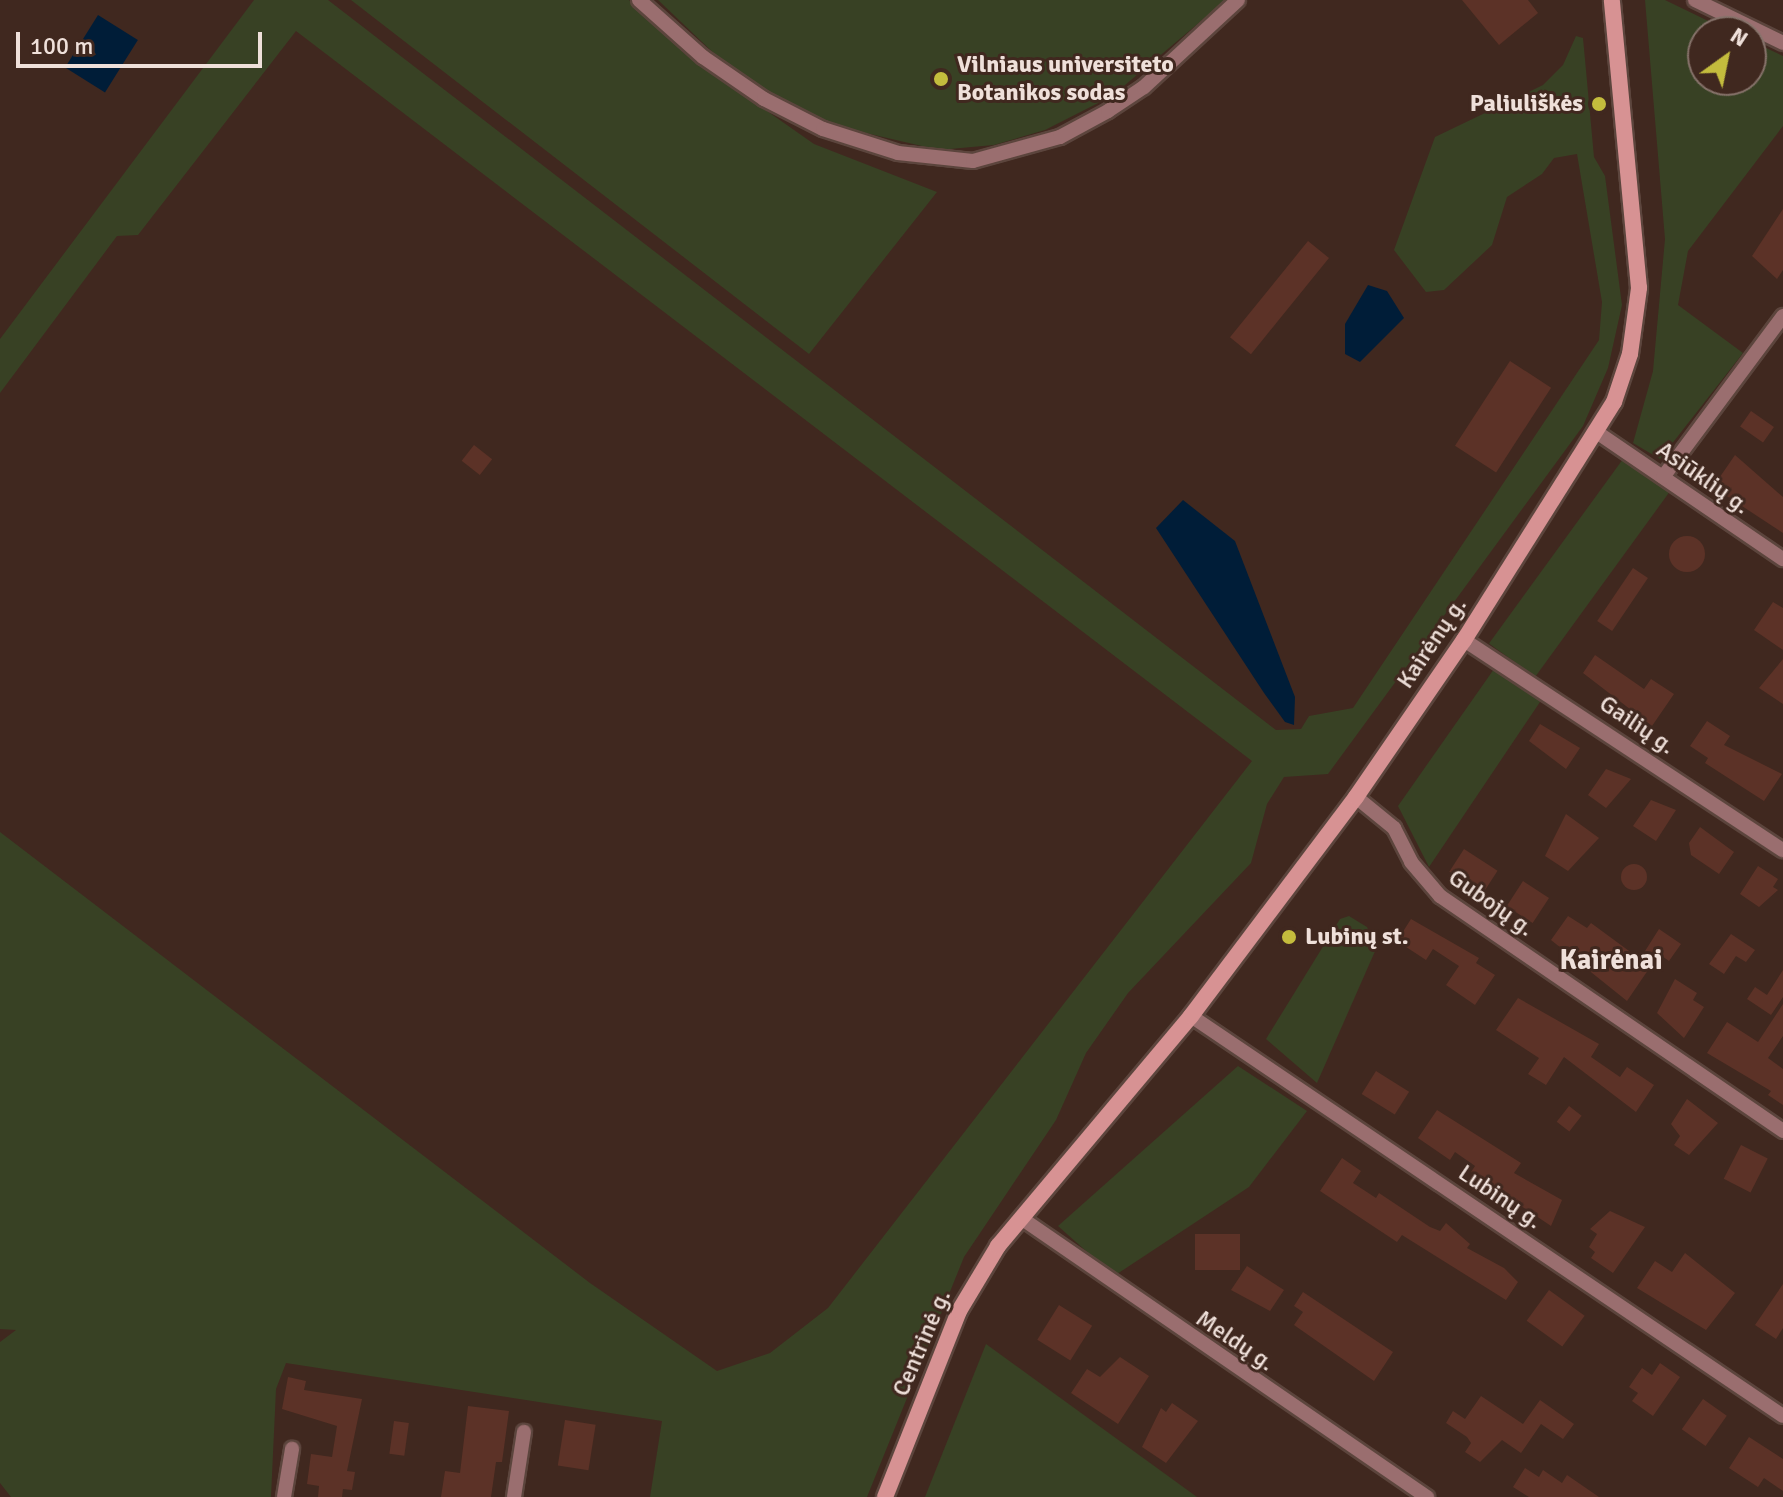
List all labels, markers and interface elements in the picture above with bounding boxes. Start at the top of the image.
scale bar [20,16,266,66]
north arrow [1687,16,1767,96]
text: N [1725,22,1753,53]
text: 100 m [30,31,93,61]
place label: Vilniaus universiteto Botanikos sodas [957,51,1174,107]
marker: Vilniaus universiteto Botanikos sodas [932,70,950,88]
place label: Paliuliškės [1470,90,1583,118]
marker: Paliuliškės [1590,95,1608,113]
street label: Asiūklių g. [1651,435,1755,521]
street label: Kairėnų g. [1391,592,1473,694]
street label: Gailių g. [1594,689,1680,761]
street label: Gubojų g. [1443,863,1539,943]
place label: Lubinų st. [1305,923,1409,951]
marker: Lubinų st. [1280,928,1298,946]
district label: Kairėnai [1560,943,1662,977]
street label: Lubinų g. [1453,1159,1547,1235]
street label: Centrinė g. [887,1285,957,1401]
street label: Meldų g. [1190,1304,1280,1378]

